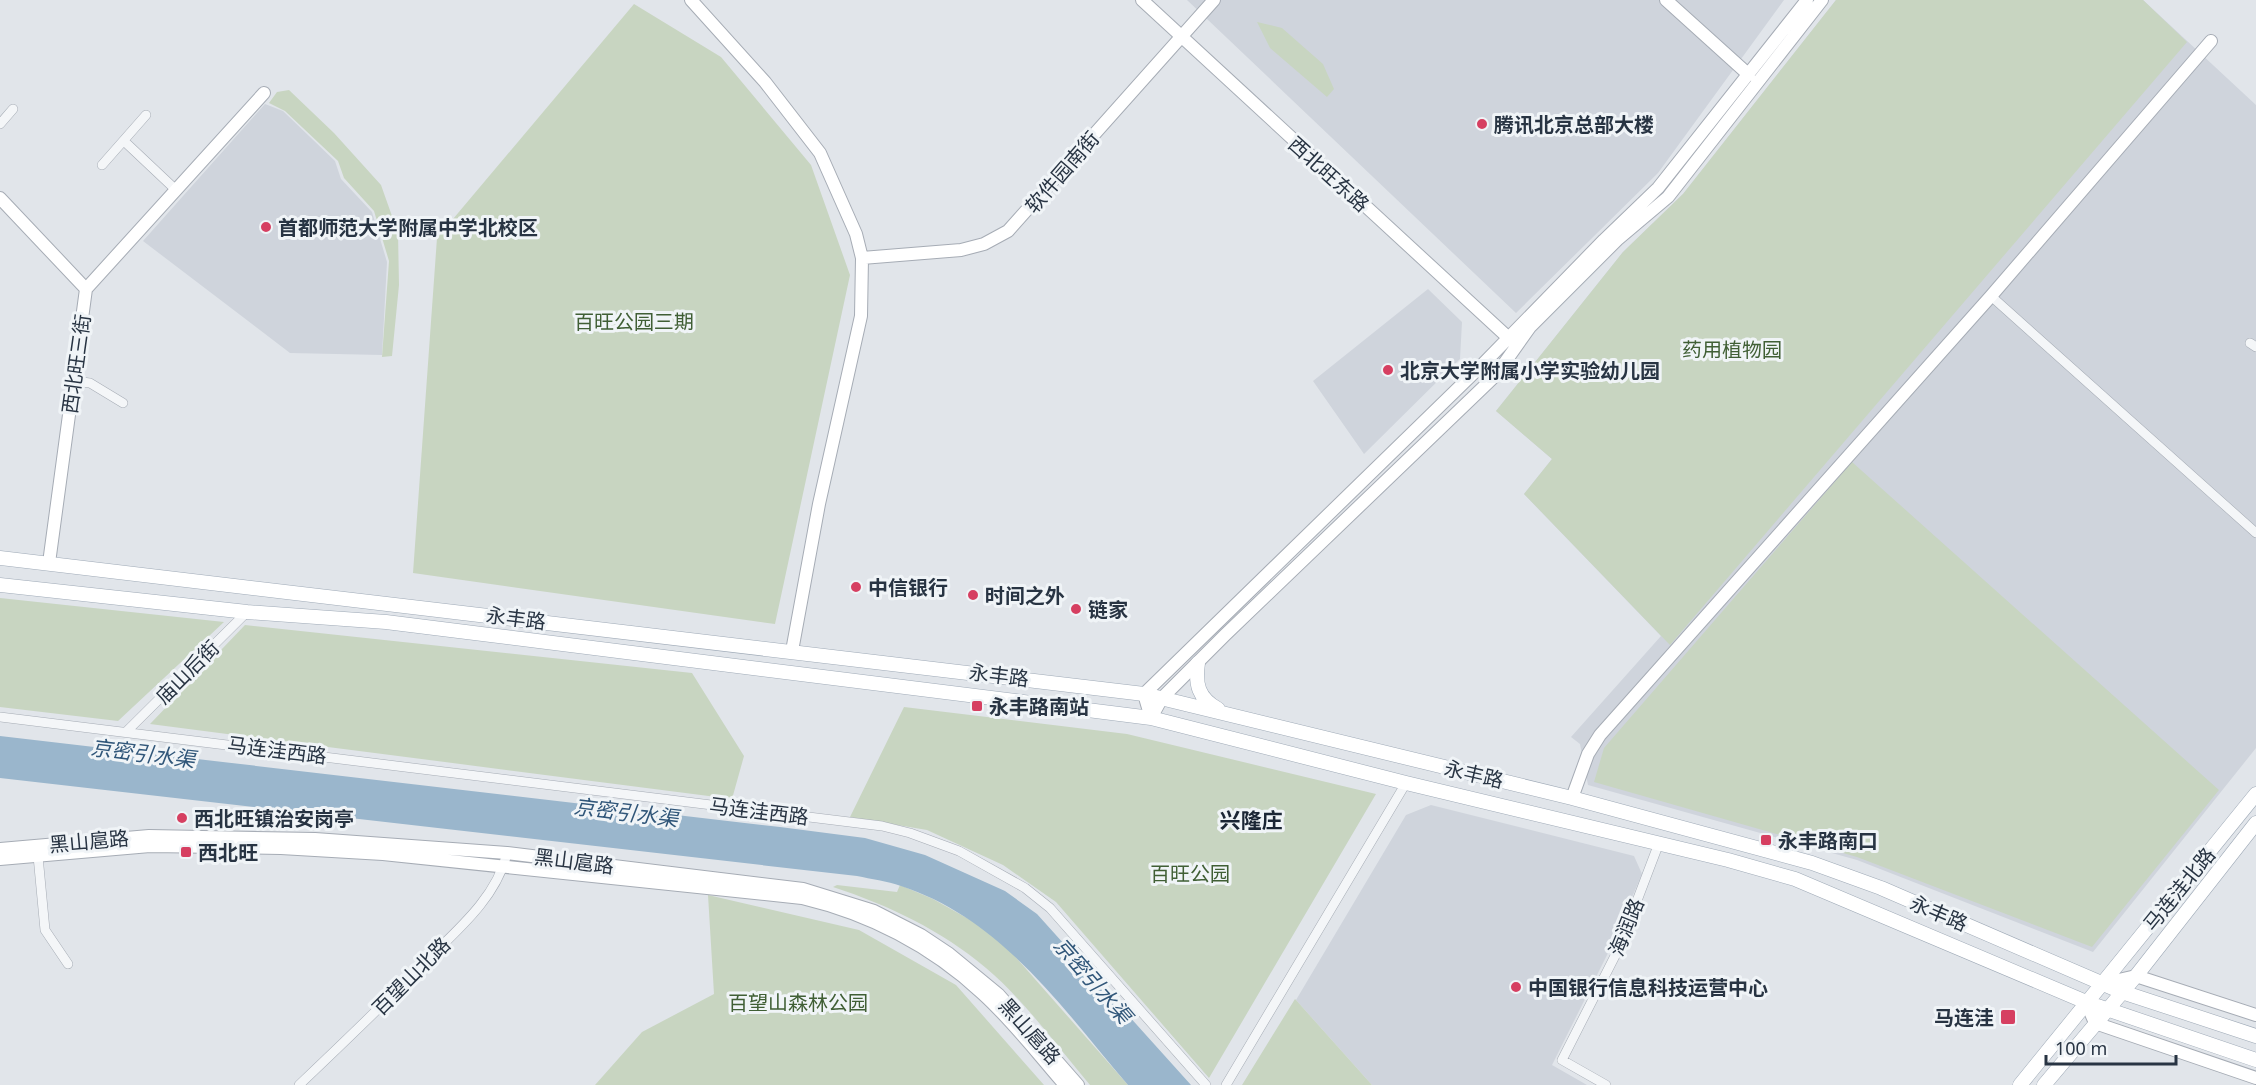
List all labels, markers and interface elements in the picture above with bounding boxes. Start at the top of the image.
place label: 腾讯北京总部大楼 [1494,111,1654,138]
marker: 腾讯北京总部大楼 [1475,117,1489,131]
street label: 软件园南街 [1019,125,1105,219]
street label: 西北旺东路 [1283,131,1375,217]
place label: 首都师范大学附属中学北校区 [278,214,538,241]
marker: 首都师范大学附属中学北校区 [259,220,273,234]
park label: 百旺公园三期 [574,308,694,335]
street label: 西北旺三街 [56,313,96,415]
park label: 药用植物园 [1682,336,1782,363]
place label: 北京大学附属小学实验幼儿园 [1400,357,1660,384]
marker: 北京大学附属小学实验幼儿园 [1381,363,1395,377]
place label: 中信银行 [868,574,948,601]
marker: 中信银行 [849,580,863,594]
place label: 时间之外 [985,582,1065,609]
marker: 时间之外 [966,588,980,602]
place label: 链家 [1088,596,1128,623]
street label: 永丰路 [485,601,547,635]
marker: 链家 [1069,602,1083,616]
street label: 庙山后街 [149,634,225,710]
street label: 永丰路 [968,658,1030,692]
place label: 永丰路南站 [989,693,1089,720]
marker: 永丰路南站 [970,699,984,713]
street label: 马连洼西路 [226,731,328,769]
water label: 京密引水渠 [89,733,200,774]
street label: 永丰路 [1442,754,1506,794]
water label: 京密引水渠 [572,792,683,833]
street label: 马连洼西路 [708,792,810,830]
place label: 西北旺镇治安岗亭 [194,805,354,832]
district label: 兴隆庄 [1220,806,1283,834]
marker: 西北旺镇治安岗亭 [175,811,189,825]
street label: 黑山扈路 [48,824,130,858]
place label: 永丰路南口 [1778,827,1878,854]
marker: 永丰路南口 [1759,833,1773,847]
place label: 西北旺 [198,839,258,866]
street label: 马连洼北路 [2137,842,2221,936]
street label: 黑山扈路 [533,843,615,879]
marker: 西北旺 [179,845,193,859]
park label: 百旺公园 [1150,860,1230,887]
street label: 永丰路 [1906,889,1972,937]
street label: 海润路 [1602,894,1650,960]
street label: 百望山北路 [366,931,456,1021]
water label: 京密引水渠 [1048,931,1140,1031]
place label: 中国银行信息科技运营中心 [1528,974,1768,1001]
marker: 中国银行信息科技运营中心 [1509,980,1523,994]
park label: 百望山森林公园 [728,989,868,1016]
street label: 黑山扈路 [993,992,1067,1070]
place label: 马连洼 [1934,1004,1994,1031]
marker: 马连洼 [1999,1008,2017,1026]
scale bar [2046,1028,2176,1066]
text: 100 m [2055,1036,2107,1060]

